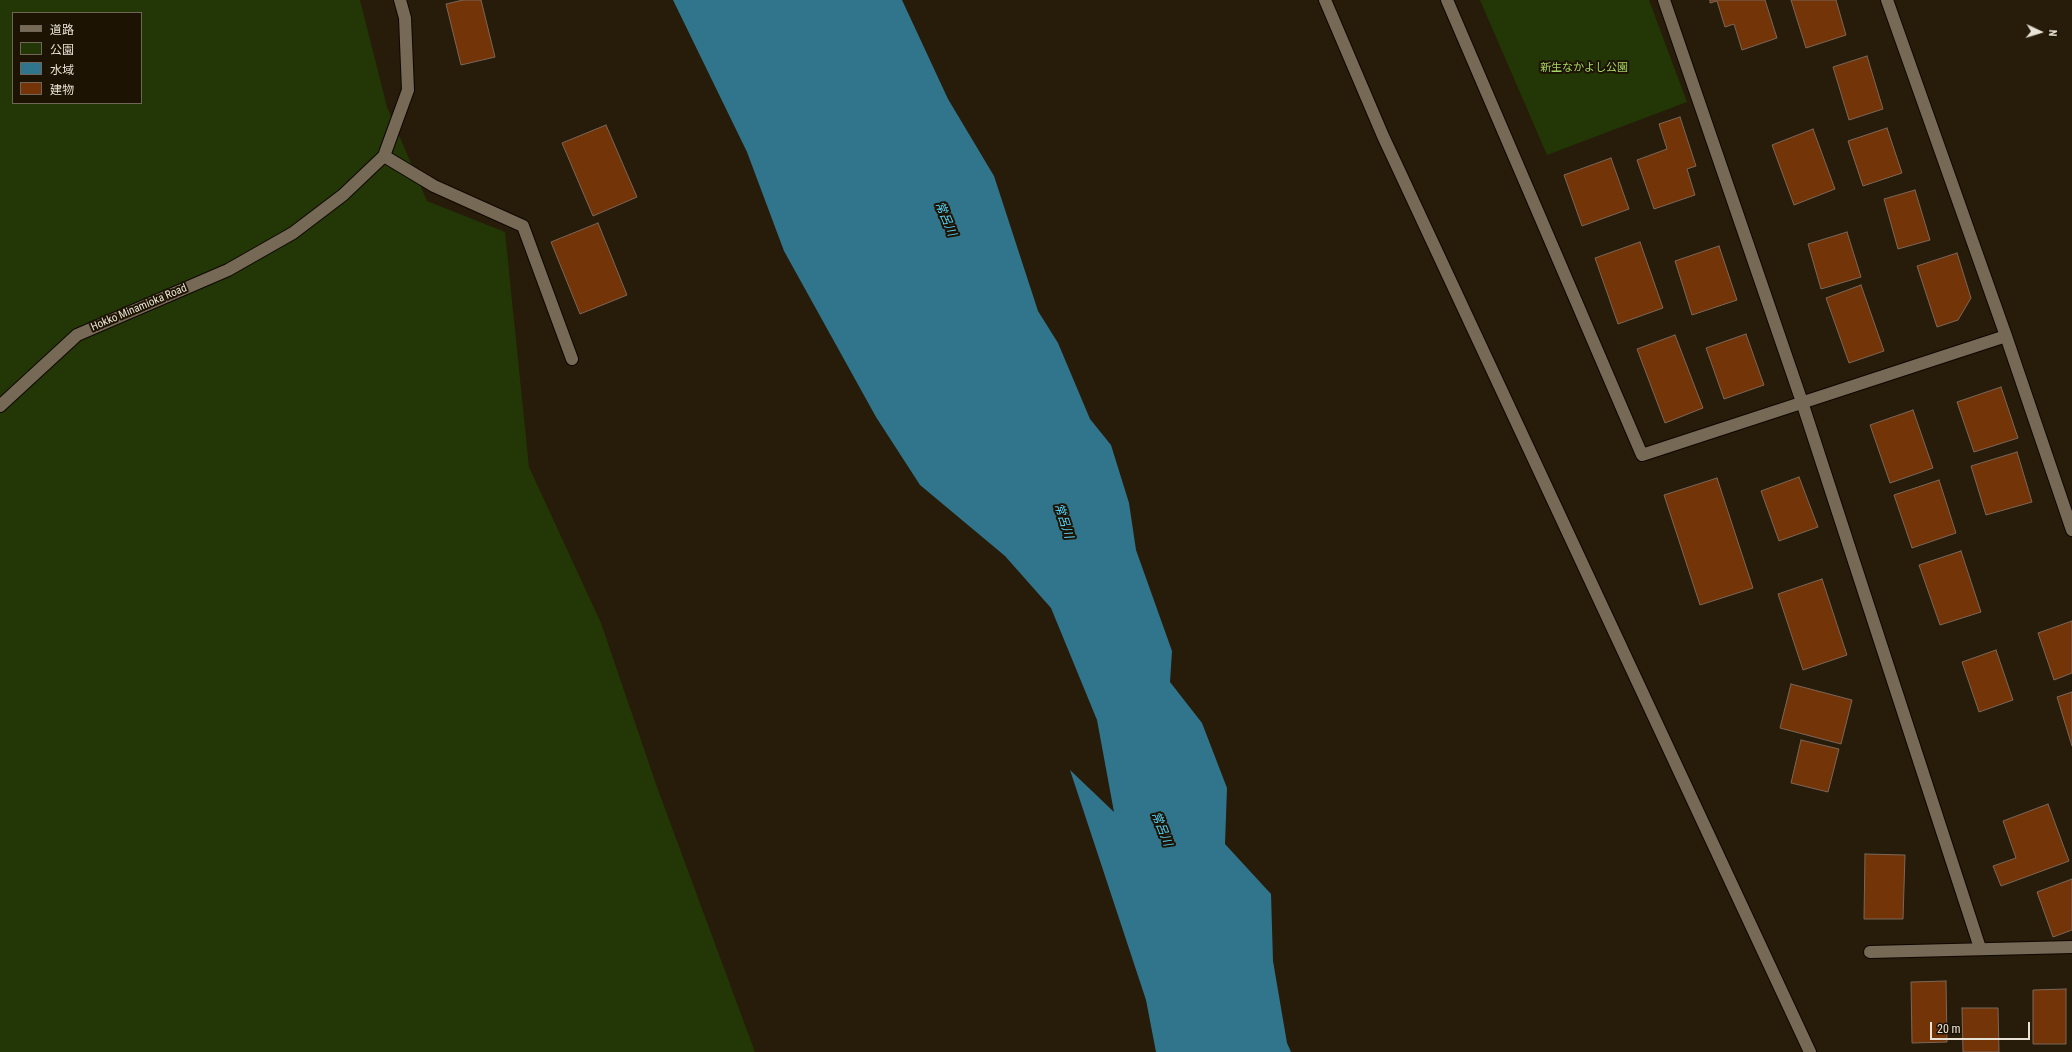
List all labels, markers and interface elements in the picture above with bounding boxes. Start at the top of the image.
legend [12,12,142,104]
north arrow [2020,12,2060,52]
text: 道路 [50,23,74,37]
text: N [2046,29,2059,37]
text: 公園 [50,43,74,57]
park label: 新生なかよし公園 [1540,61,1628,75]
text: 水域 [50,63,74,77]
text: 建物 [50,83,74,97]
water label: 常呂川 [931,200,959,238]
street label: Hokko Minamioka Road [89,282,189,334]
water label: 常呂川 [1051,502,1075,540]
water label: 常呂川 [1148,810,1174,848]
scale bar [1932,1014,2032,1040]
text: 20 m [1937,1022,1961,1036]

